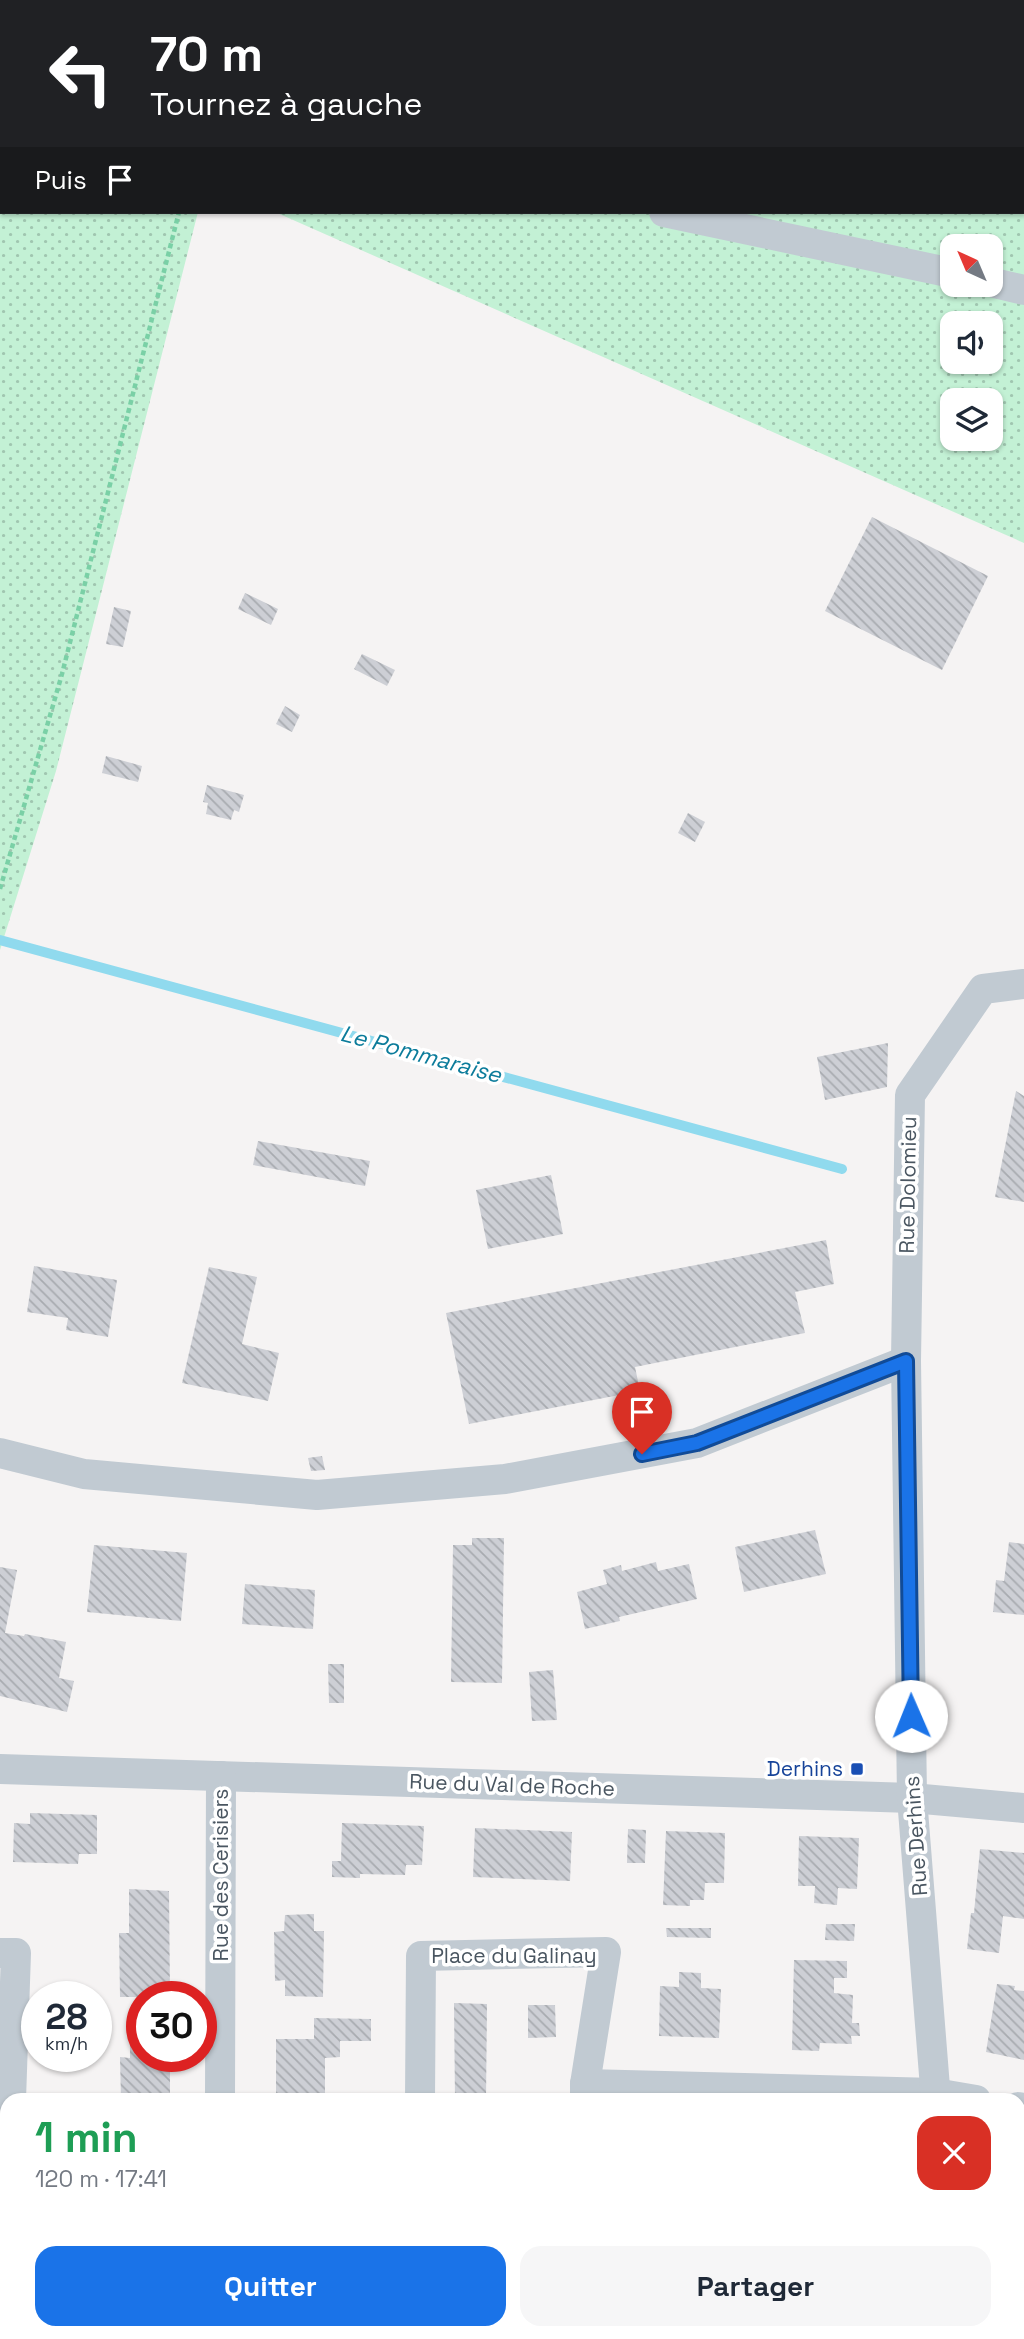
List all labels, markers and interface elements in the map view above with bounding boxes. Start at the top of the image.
text: 70 m [150,23,263,85]
icon: left [35,28,126,119]
text: Tournez à gauche [150,84,422,124]
icon: arrive [101,161,139,199]
text: Puis [35,163,87,197]
north arrow [940,234,1003,298]
map controls [940,234,1003,451]
button: sound [940,311,1003,374]
button: layers [940,388,1003,451]
water label: Le Pommaraise [337,1018,506,1090]
street label: Rue Dolomieu [893,1116,922,1254]
pin [612,1382,672,1454]
icon: arrive [623,1393,661,1431]
position arrow [874,1679,948,1753]
place label: Derhins [767,1755,843,1782]
marker: Derhins [849,1761,865,1777]
street label: Rue du Val de Roche [409,1767,615,1802]
street label: Rue Derhins [898,1775,933,1897]
street label: Rue des Cerisiers [207,1789,234,1961]
street label: Place du Galinay [431,1942,597,1969]
speed limit sign: 30 [126,1981,217,2072]
text: 28 [46,1995,87,2039]
text: km/h [45,2032,88,2055]
text: 1 min [35,2111,138,2164]
button: close [917,2116,991,2190]
text: 120 m · 17:41 [35,2164,167,2194]
button: Quitter [35,2246,506,2326]
button: Partager [520,2246,991,2326]

